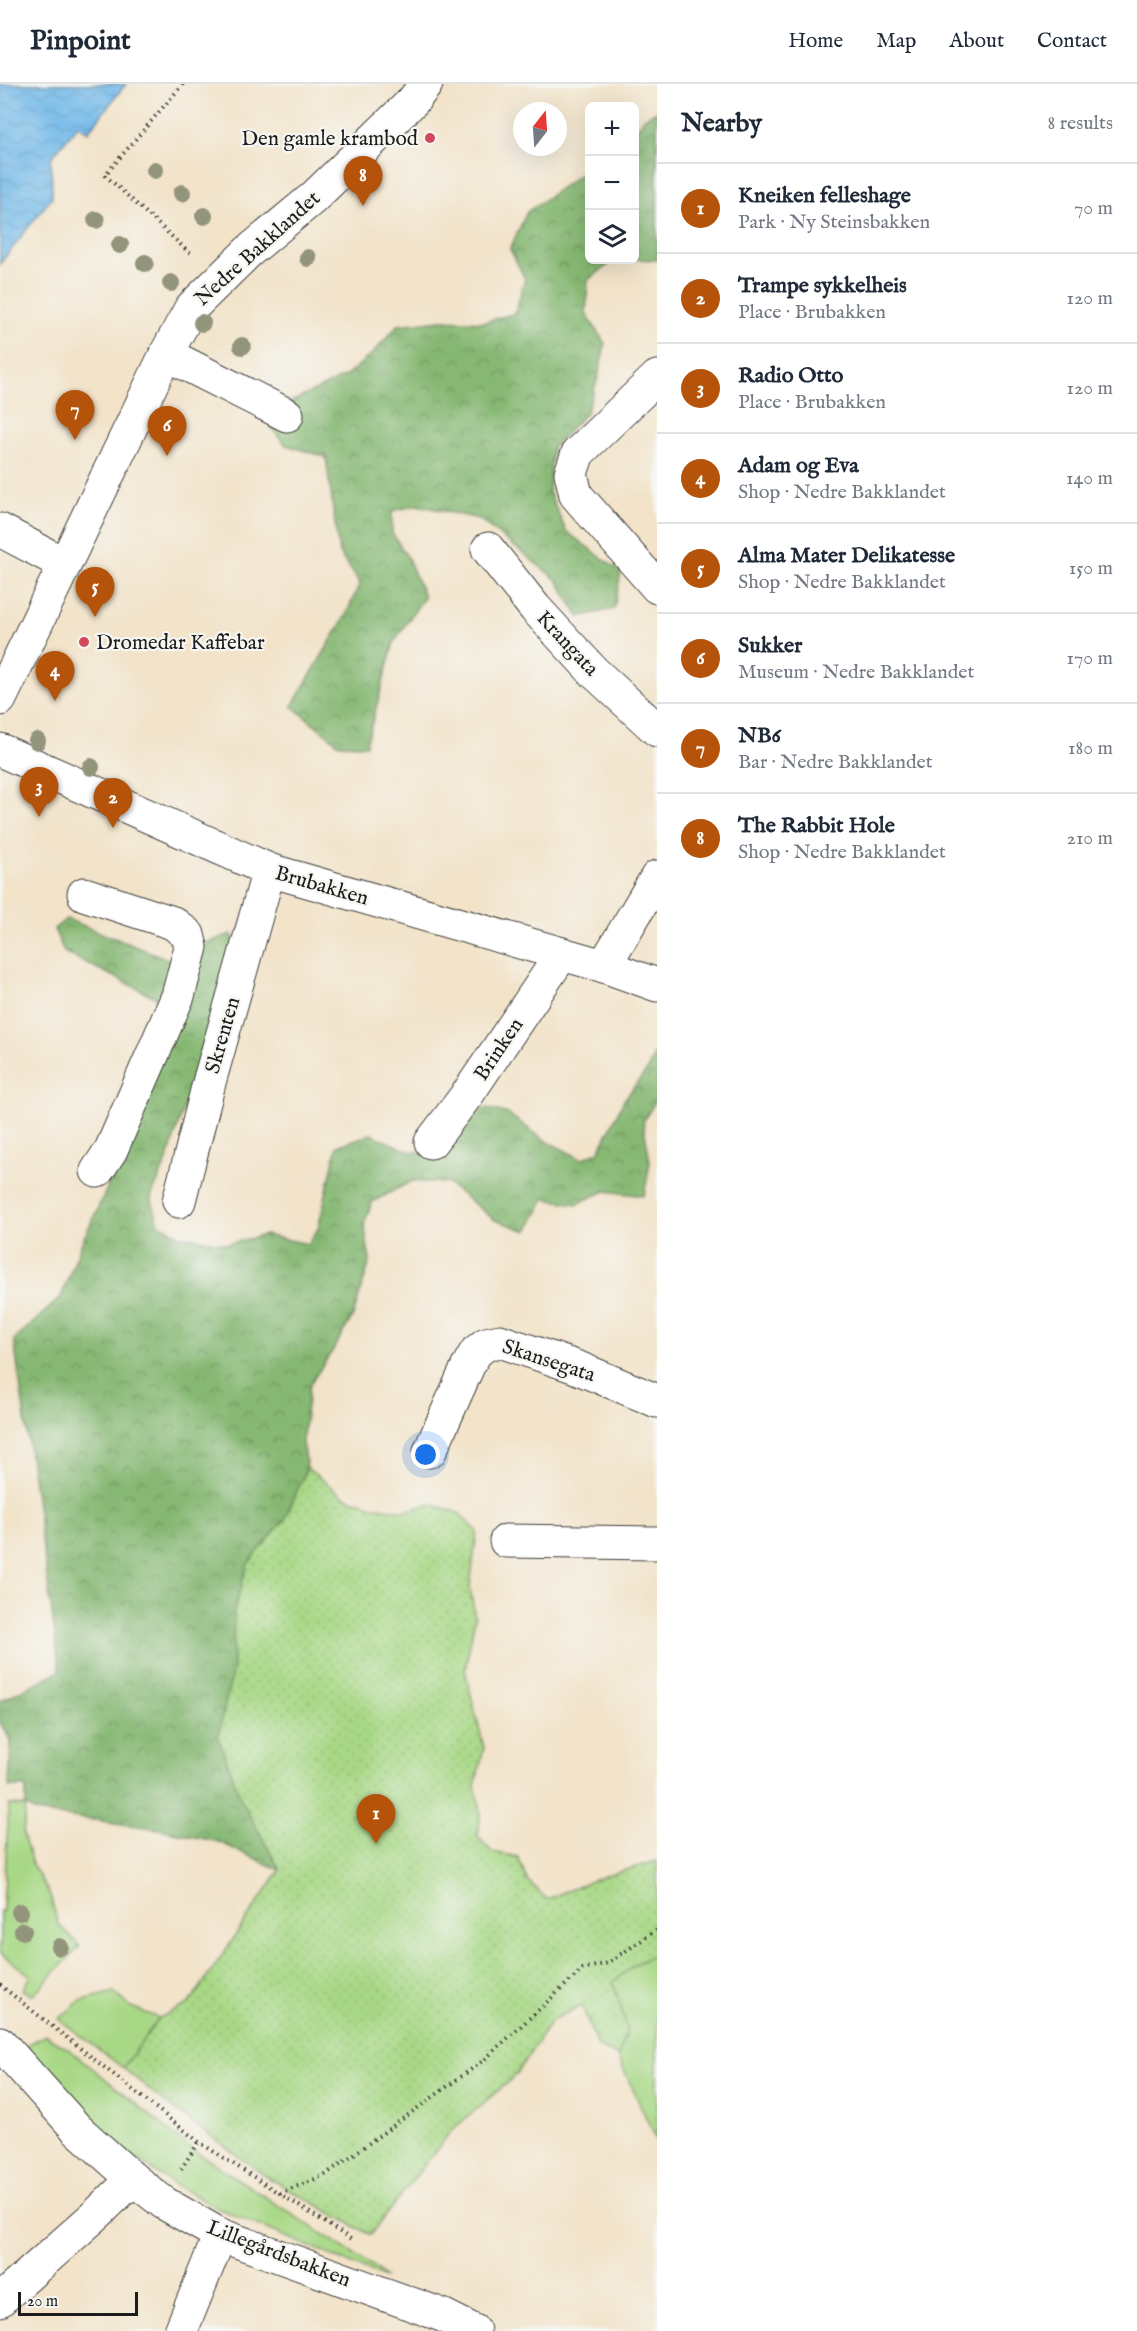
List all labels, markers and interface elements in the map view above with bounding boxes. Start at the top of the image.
text: Pinpoint [30,24,131,59]
text: Home [788,28,843,55]
text: Map [876,28,916,55]
text: About [949,28,1004,55]
text: Contact [1037,28,1107,55]
north arrow [513,102,567,156]
map controls [585,102,639,264]
button: + [585,102,639,156]
text: Nearby [681,107,762,140]
text: 8 results [1047,111,1113,136]
place label: Den gamle krambod [241,126,419,153]
marker: Den gamle krambod [423,131,437,145]
pin: 8 [344,156,382,206]
button: − [585,156,639,210]
text: Kneiken felleshage [738,182,911,210]
street label: Nedre Bakklandet [190,186,326,313]
text: 1 [697,196,704,221]
text: 70 m [1074,196,1113,221]
button: layers [585,210,639,264]
text: Park · Ny Steinsbakken [738,210,930,235]
text: Trampe sykkelheis [738,272,907,300]
text: 2 [696,286,705,311]
text: 120 m [1067,286,1113,311]
text: Place · Brubakken [738,300,886,325]
text: Radio Otto [738,362,843,390]
text: 3 [697,376,704,401]
text: 120 m [1067,376,1113,401]
pin: 7 [56,390,94,440]
text: Place · Brubakken [738,390,886,415]
pin: 6 [148,406,186,456]
text: Adam og Eva [738,452,859,480]
text: 4 [696,466,705,491]
text: 140 m [1066,466,1113,491]
text: Shop · Nedre Bakklandet [738,480,946,505]
text: Alma Mater Delikatesse [738,542,955,570]
text: 5 [697,556,704,581]
text: 150 m [1069,556,1113,581]
pin: 5 [76,568,115,617]
text: Shop · Nedre Bakklandet [738,570,946,595]
street label: Krangata [530,606,605,683]
place label: Dromedar Kaffebar [96,630,265,657]
text: Sukker [738,632,802,660]
marker: Dromedar Kaffebar [77,635,91,649]
text: 6 [696,646,705,671]
text: 170 m [1067,646,1113,671]
pin: 4 [36,652,74,701]
text: Museum · Nedre Bakklandet [738,660,974,685]
text: NB6 [738,722,781,750]
text: 7 [696,736,705,761]
text: 180 m [1068,736,1113,761]
text: Bar · Nedre Bakklandet [738,750,933,775]
pin: 3 [20,768,58,817]
pin: 2 [94,778,132,828]
text: The Rabbit Hole [738,812,895,840]
text: 8 [697,826,704,851]
text: 210 m [1067,826,1113,851]
text: Shop · Nedre Bakklandet [738,840,946,865]
street label: Brubakken [272,860,371,913]
street label: Skrenten [200,994,247,1077]
street label: Brinken [468,1013,530,1087]
street label: Skansegata [499,1334,599,1389]
your location [411,1440,440,1469]
pin: 1 [356,1794,395,1844]
street label: Lillegårdsbakken [203,2215,354,2294]
scale bar [18,2289,138,2316]
text: 20 m [27,2292,58,2312]

